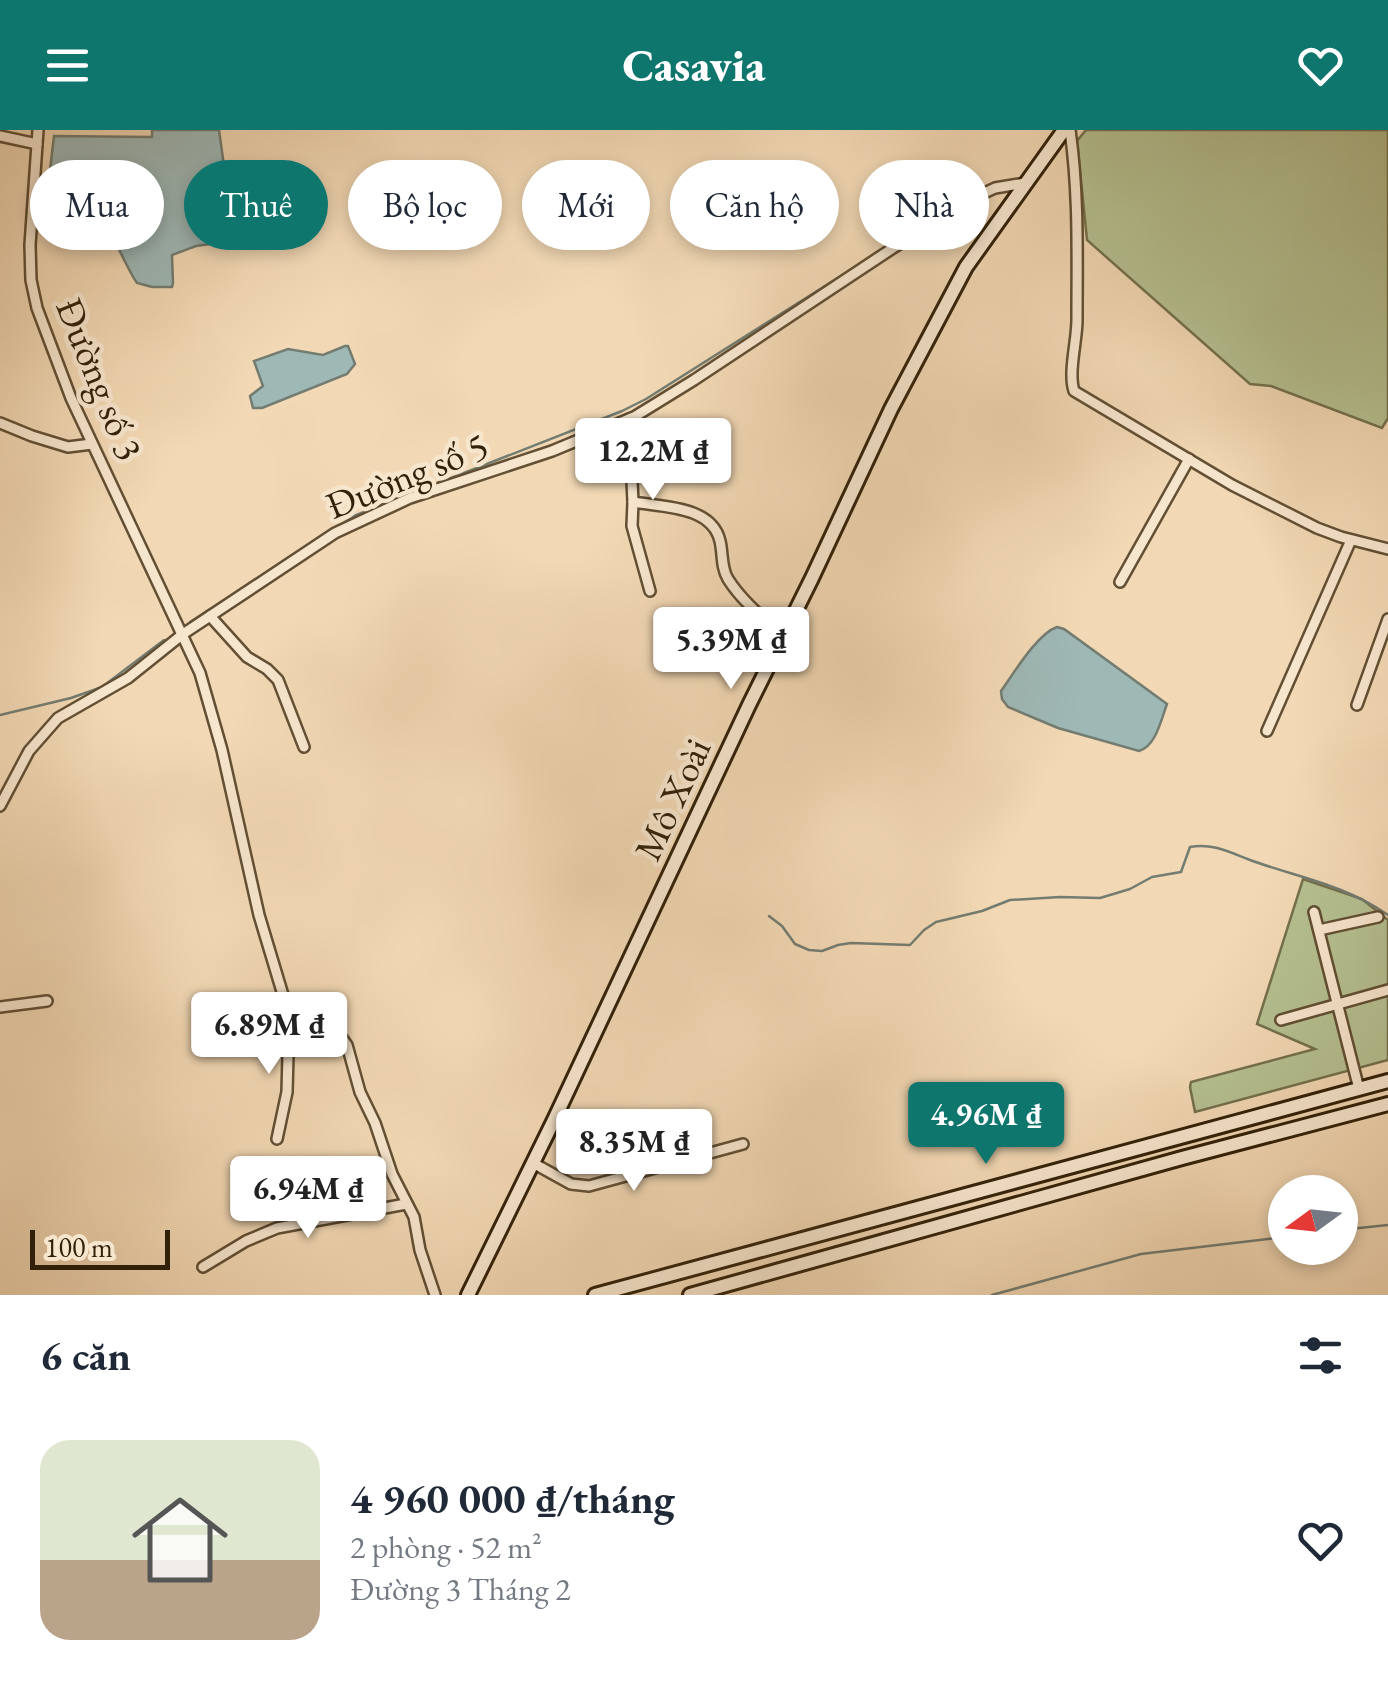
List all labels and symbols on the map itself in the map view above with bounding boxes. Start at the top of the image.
street label: Đường số 3 [45,291,155,467]
pin: 12.2M ₫ [561,418,745,503]
street label: Đường số 5 [319,420,495,530]
pin: 5.39M ₫ [639,607,823,692]
street label: Mô Xoài [622,730,722,868]
pin: 6.89M ₫ [177,992,361,1077]
pin: 4.96M ₫ [894,1082,1078,1167]
pin: 8.35M ₫ [542,1109,726,1194]
pin: 6.94M ₫ [216,1156,400,1241]
north arrow [1268,1175,1358,1265]
scale bar [30,1225,170,1270]

